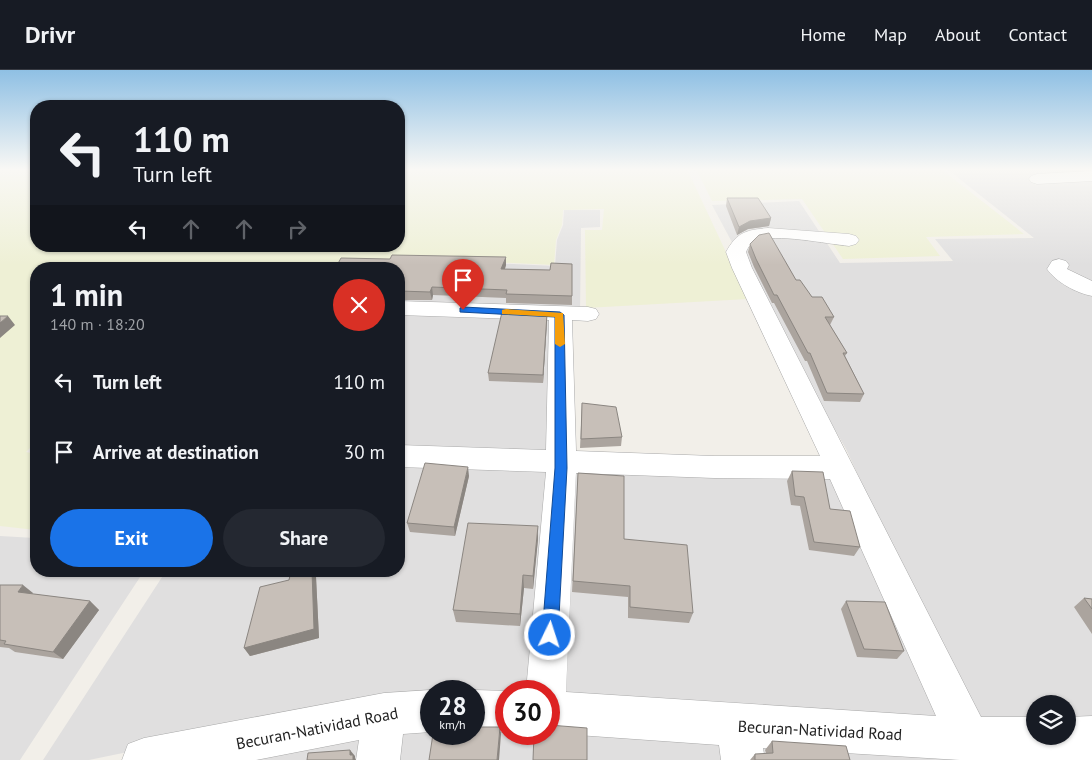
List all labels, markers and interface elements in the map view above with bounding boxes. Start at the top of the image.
text: Drivr [25,19,75,50]
text: Home [800,23,846,46]
text: Map [874,23,907,46]
text: About [935,23,981,46]
text: Contact [1009,23,1067,46]
text: 110 m [133,116,230,162]
icon: left [50,120,115,185]
text: Turn left [133,160,212,188]
icon: left [124,215,152,243]
icon: ahead [177,215,205,243]
icon: ahead [230,215,258,243]
icon: right [283,215,311,243]
pin [442,259,484,310]
icon: arrive [449,266,477,294]
text: 1 min [50,275,123,314]
button: close [333,279,385,331]
text: 140 m · 18:20 [50,314,145,334]
icon: left [50,368,78,396]
text: Turn left [93,370,162,394]
text: 110 m [333,370,385,394]
icon: arrive [50,438,78,466]
text: Arrive at destination [93,440,259,464]
text: 30 m [344,440,385,464]
button: Exit [50,509,213,567]
button: Share [223,509,385,567]
position arrow [523,608,575,660]
speed limit sign: 30 [495,680,560,745]
text: 28 [438,690,467,722]
map controls [1026,695,1076,745]
button: layers [1026,695,1076,745]
street label: Becuran-Natividad Road [234,702,400,754]
street label: Becuran-Natividad Road [737,716,903,744]
text: km/h [439,717,466,732]

